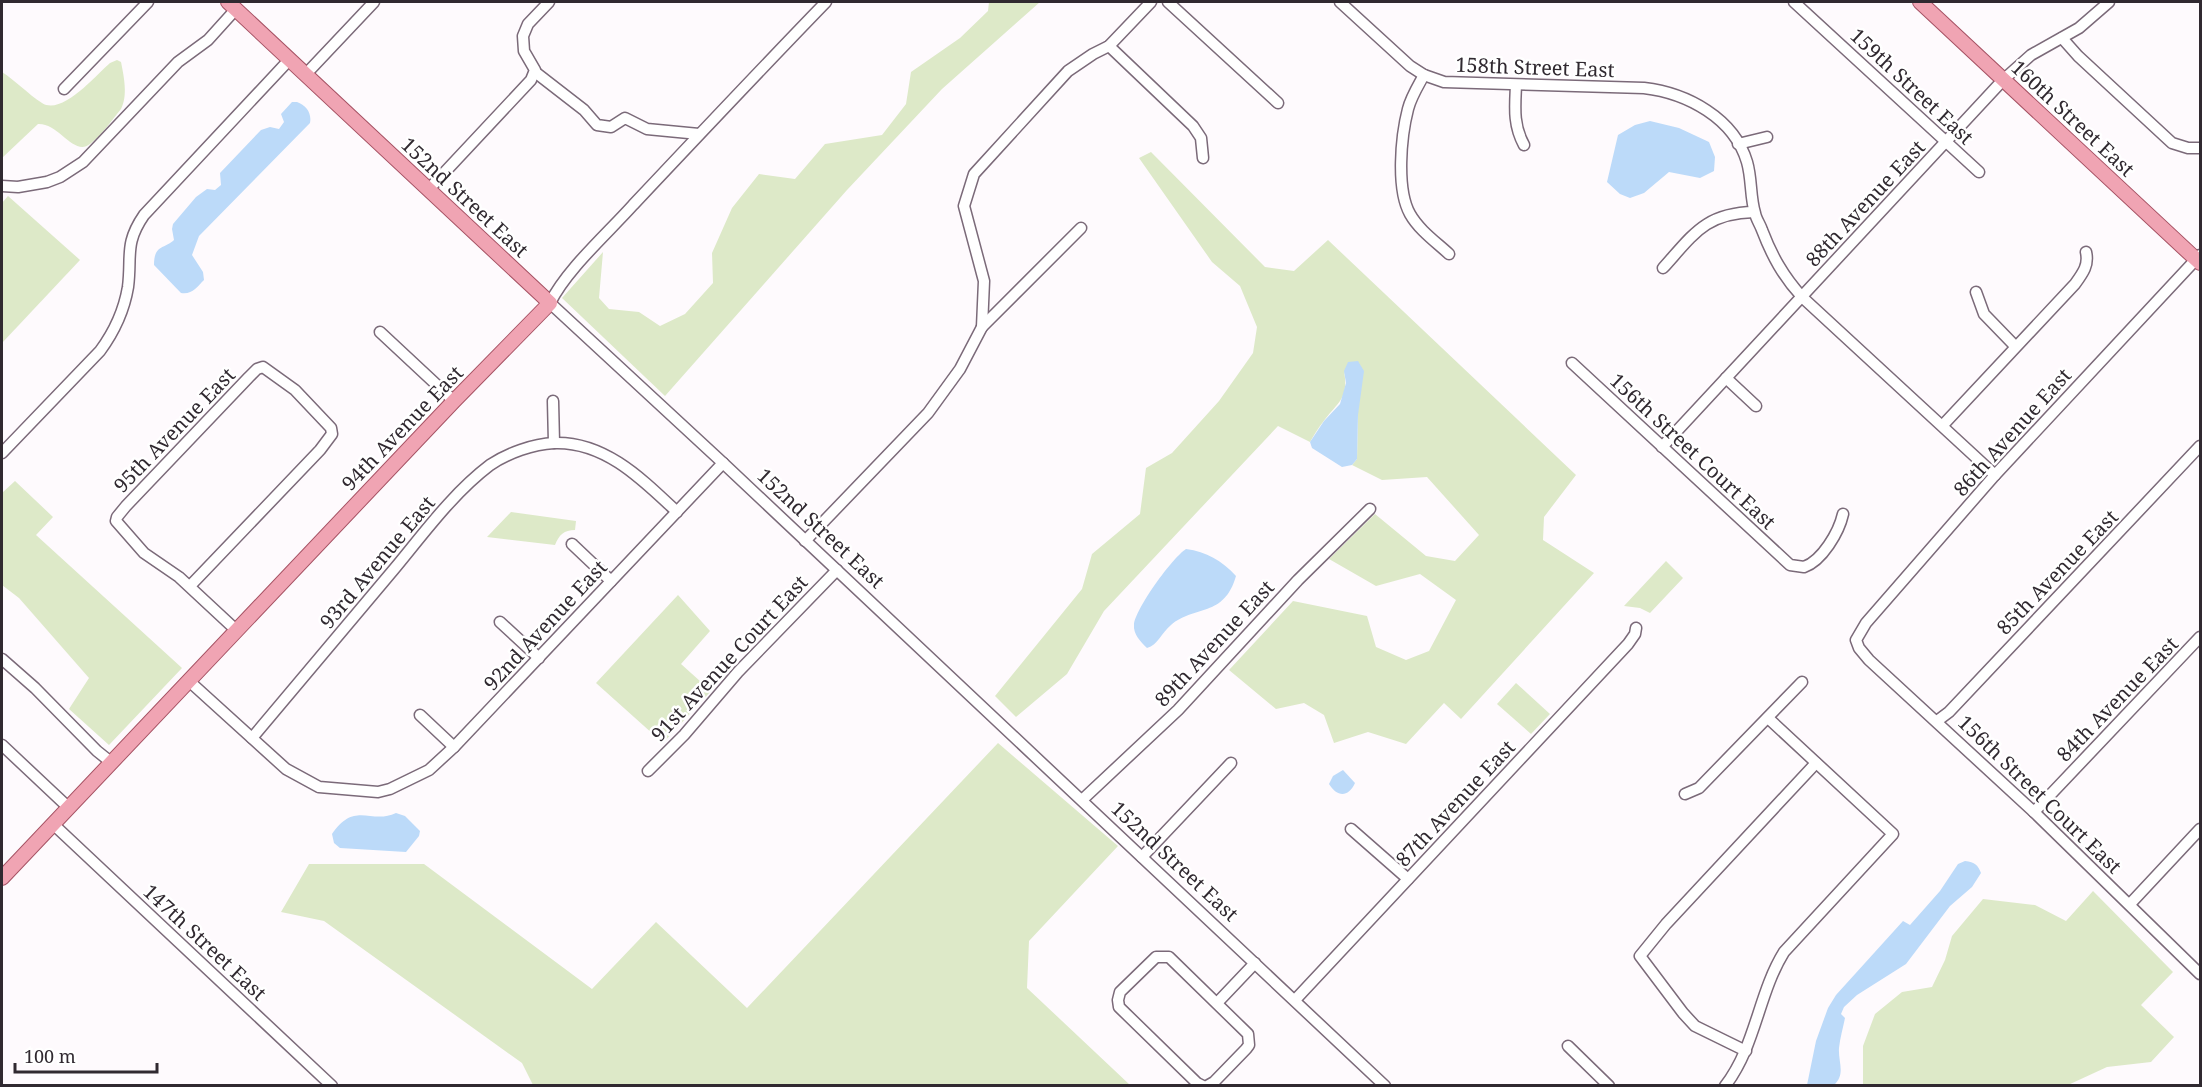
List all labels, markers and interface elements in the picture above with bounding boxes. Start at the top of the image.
street label: 159th Street East [1845,22,1979,150]
street label: 158th Street East [1455,51,1615,83]
street label: 160th Street East [2006,54,2140,182]
street label: 152nd Street East [396,131,534,263]
street label: 88th Avenue East [1799,134,1931,272]
street label: 94th Avenue East [335,360,469,496]
street label: 95th Avenue East [107,362,241,498]
street label: 86th Avenue East [1947,362,2077,502]
street label: 156th Street Court East [1604,367,1782,535]
street label: 152nd Street East [752,462,890,594]
street label: 93rd Avenue East [313,490,441,634]
street label: 85th Avenue East [1990,504,2124,640]
street label: 92nd Avenue East [477,554,613,696]
street label: 91st Avenue Court East [645,569,813,747]
street label: 89th Avenue East [1148,574,1280,712]
street label: 84th Avenue East [2050,631,2184,767]
street label: 156th Street Court East [1952,709,2128,879]
street label: 87th Avenue East [1389,734,1521,872]
street label: 152nd Street East [1106,795,1244,927]
street label: 147th Street East [138,878,272,1006]
scale bar [15,1036,158,1074]
text: 100 m [24,1044,76,1068]

